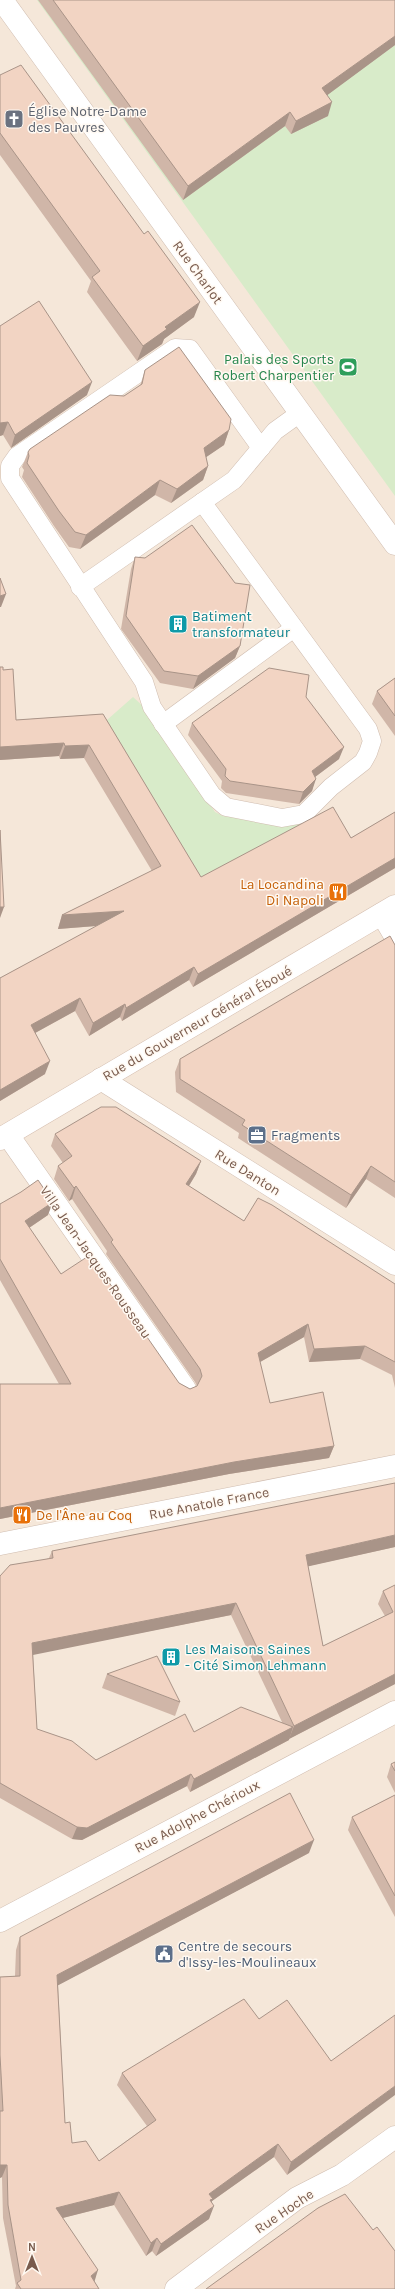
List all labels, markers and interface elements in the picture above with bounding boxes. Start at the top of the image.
place label: Église Notre-Dame des Pauvres [28,102,147,136]
church icon: Église Notre-Dame des Pauvres [3,108,25,130]
street label: Rue Charlot [169,237,226,307]
place label: Palais des Sports Robert Charpentier [213,351,335,384]
sports icon: Palais des Sports Robert Charpentier [337,356,359,378]
place label: Batiment transformateur [192,608,291,641]
building icon: Batiment transformateur [167,613,189,635]
place label: La Locandina Di Napoli [240,876,324,909]
restaurant icon: La Locandina Di Napoli [327,881,349,903]
street label: Rue du Gouverneur Général Éboué [99,961,295,1085]
office icon: Fragments [246,1124,268,1146]
place label: Fragments [271,1127,340,1144]
street label: Rue Danton [212,1146,284,1199]
street label: Villa Jean-Jacques Rousseau [36,1183,155,1342]
street label: Rue Anatole France [148,1483,271,1523]
restaurant icon: De l'Âne au Coq [11,1504,33,1526]
place label: De l'Âne au Coq [36,1507,133,1524]
place label: Les Maisons Saines - Cité Simon Lehmann [185,1641,327,1674]
building icon: Les Maisons Saines - Cité Simon Lehmann [160,1646,182,1668]
street label: Rue Adolphe Chérioux [132,1776,263,1857]
place label: Centre de secours d'Issy-les-Moulineaux [178,1938,316,1971]
public building icon: Centre de secours d'Issy-les-Moulineaux [153,1943,175,1965]
street label: Rue Hoche [252,2186,317,2237]
north arrow [12,2237,52,2277]
text: N [28,2241,36,2254]

